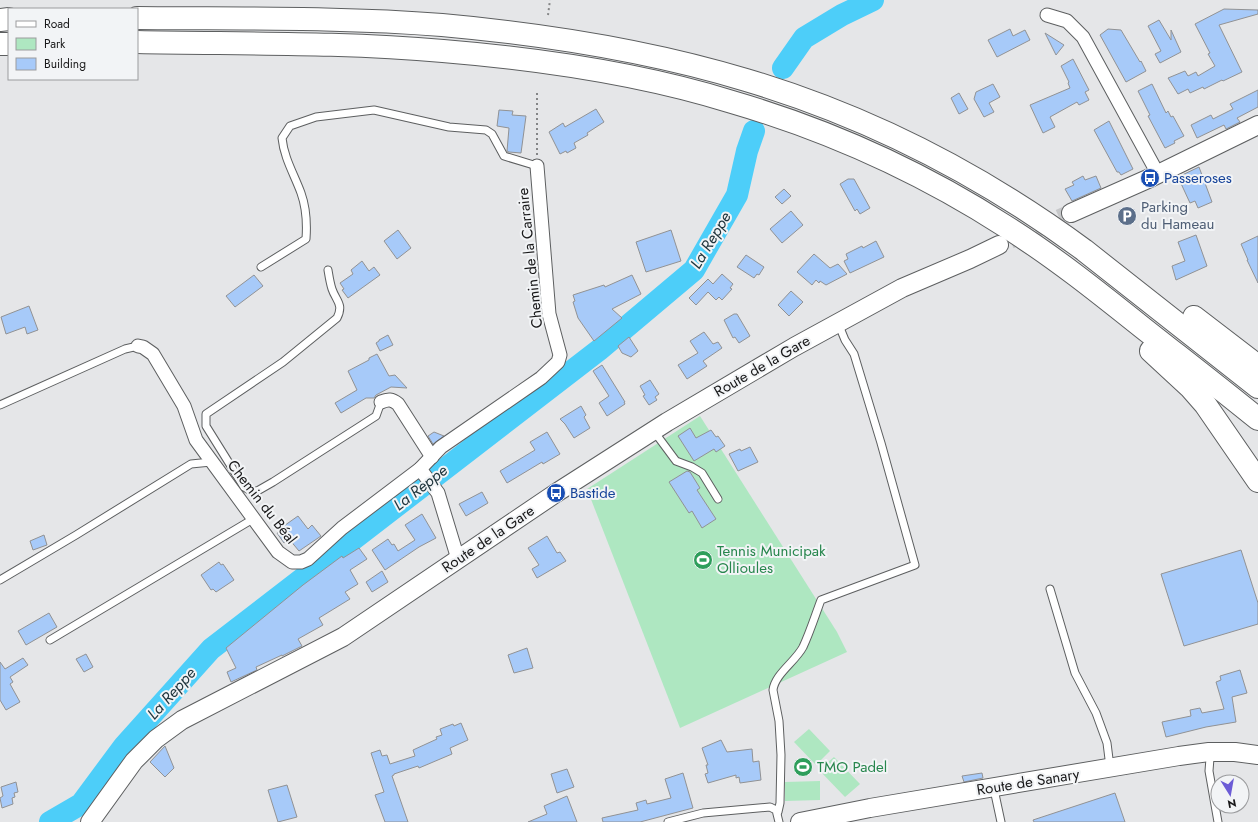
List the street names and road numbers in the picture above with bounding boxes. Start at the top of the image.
street label: Chemin de la Carraire [512,186,548,329]
street label: Route de la Gare [710,329,814,402]
street label: Chemin du Béal [222,455,302,549]
street label: Route de la Gare [437,500,539,578]
street label: Route de Sanary [975,763,1081,801]

